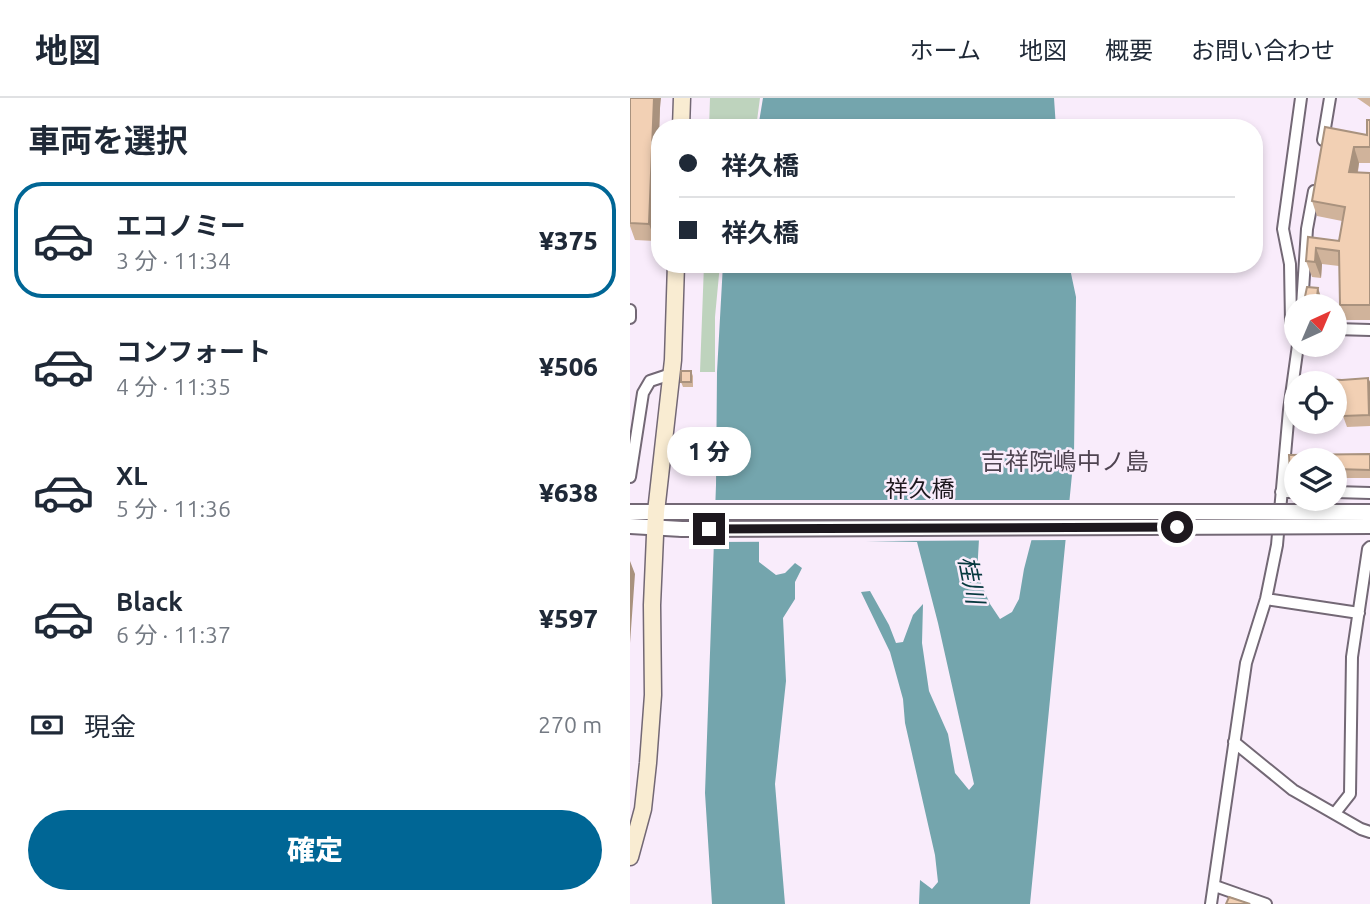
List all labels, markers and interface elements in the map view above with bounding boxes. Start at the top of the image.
text: 地図 [35,31,101,68]
text: ホーム [910,37,981,64]
text: 地図 [1019,37,1067,64]
text: 概要 [1105,37,1153,64]
text: お問い合わせ [1191,37,1335,64]
text: 車両を選択 [28,122,188,158]
text: 祥久橋 [721,151,799,180]
icon: car [32,209,95,272]
text: エコノミー [116,211,246,240]
text: 祥久橋 [721,218,799,247]
text: ¥375 [539,226,598,255]
text: 3 分 · 11:34 [116,248,231,273]
north arrow [1284,294,1348,357]
map controls [1284,294,1347,511]
icon: car [32,335,95,398]
text: コンフォート [116,337,271,366]
text: ¥506 [539,352,598,381]
button: locate [1284,371,1347,434]
text: 4 分 · 11:35 [116,374,231,399]
callout: 1 分 [667,428,751,476]
text: 1 分 [688,439,730,464]
district label: 吉祥院嶋中ノ島 [981,448,1149,475]
button: layers [1284,448,1347,511]
icon: car [32,461,95,524]
text: XL [116,461,147,490]
street label: 祥久橋 [886,476,955,501]
text: ¥638 [539,478,598,507]
text: 5 分 · 11:36 [116,496,231,521]
route start [1161,511,1193,543]
route end [693,513,725,545]
water label: 桂川 [954,554,990,609]
icon: car [32,587,95,650]
text: Black [116,587,183,616]
text: ¥597 [539,604,598,633]
text: 6 分 · 11:37 [116,622,231,647]
icon: cash [28,706,66,744]
text: 現金 [84,712,136,741]
text: 270 m [538,712,602,737]
button: 確定 [28,810,602,890]

